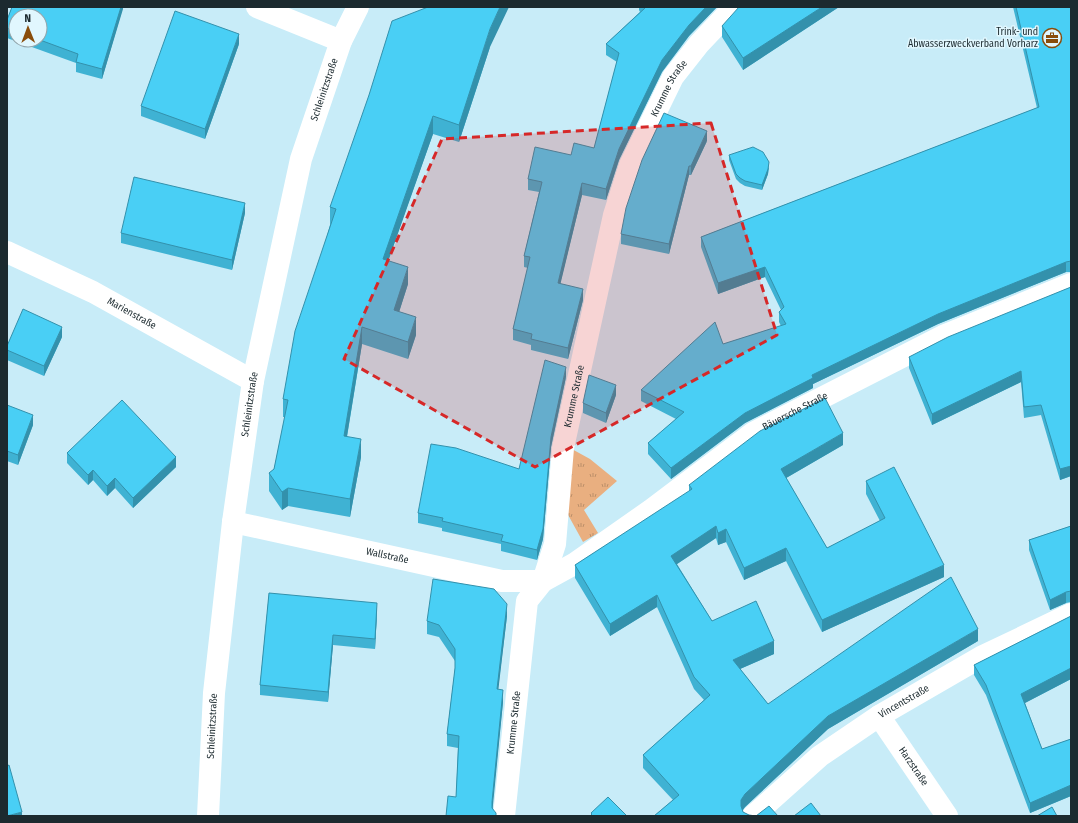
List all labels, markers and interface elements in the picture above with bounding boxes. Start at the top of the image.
north arrow [8,8,48,48]
text: N [24,12,31,25]
place label: Trink- und Abwasserzweckverband Vorharz [908,26,1038,50]
office icon: Trink- und Abwasserzweckverband Vorharz [1041,27,1063,49]
street label: Schleinitzstraße [308,57,341,123]
street label: Krumme Straße [648,58,690,119]
street label: Marienstraße [105,295,158,332]
street label: Krumme Straße [562,364,587,429]
street label: Schleinitzstraße [239,371,261,438]
street label: Bäuersche Straße [761,390,830,433]
street label: Wallstraße [365,545,410,566]
street label: Vincentstraße [876,682,931,721]
street label: Krumme Straße [505,690,523,755]
street label: Schleinitzstraße [205,693,220,759]
street label: Harzstraße [896,745,931,788]

